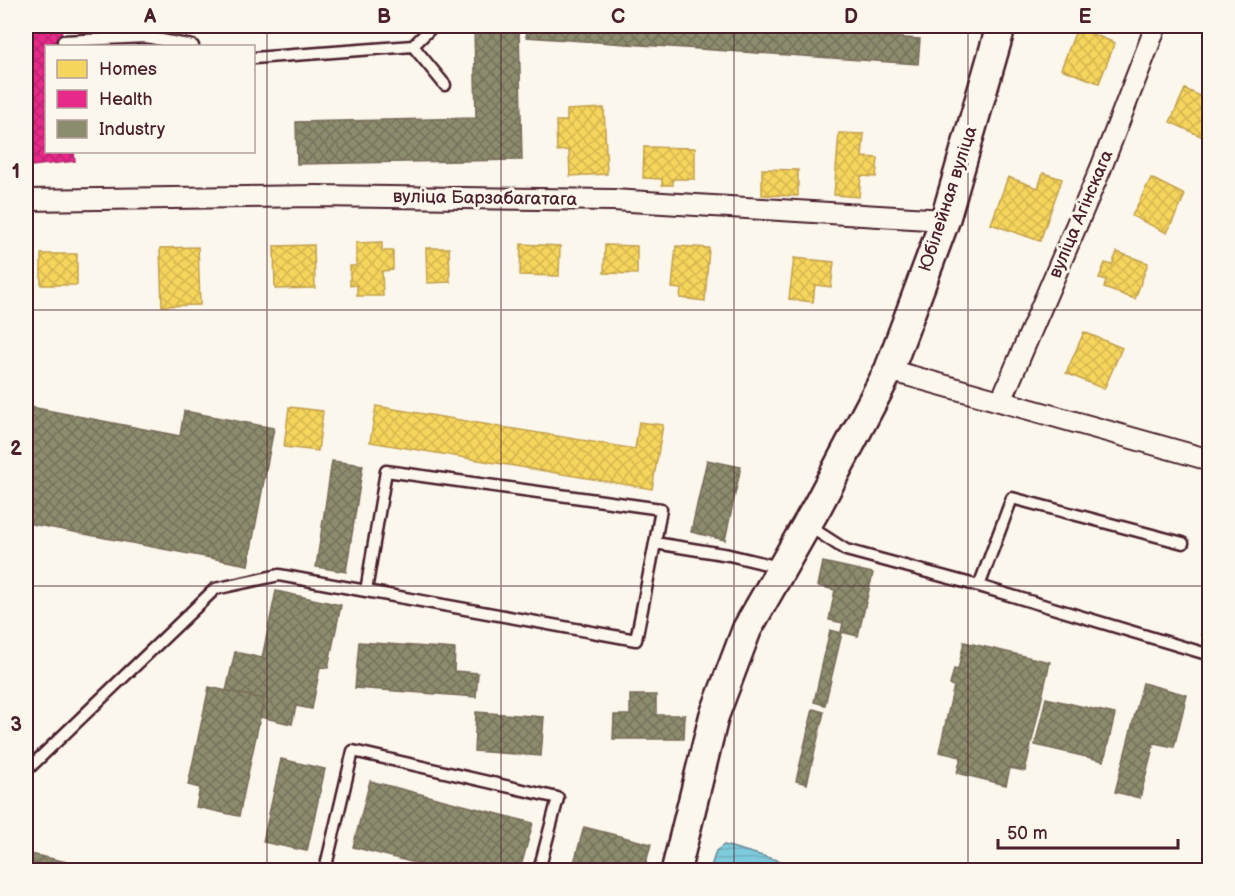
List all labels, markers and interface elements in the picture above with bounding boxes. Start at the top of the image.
text: A [143,5,157,29]
text: B [377,5,391,29]
text: C [611,5,625,29]
text: D [844,5,858,29]
text: E [1079,5,1092,29]
legend [45,45,255,153]
text: Homes [99,59,157,80]
text: Health [99,89,153,110]
text: Industry [99,119,166,140]
street label: Юбілейная вуліца [915,123,982,274]
street label: вуліца Агінскага [1045,147,1118,281]
text: 1 [12,160,20,184]
street label: вуліца Барзабагатага [393,186,578,210]
text: 2 [10,437,22,461]
text: 3 [10,713,22,737]
scale bar [998,812,1178,850]
text: 50 m [1007,823,1048,844]

